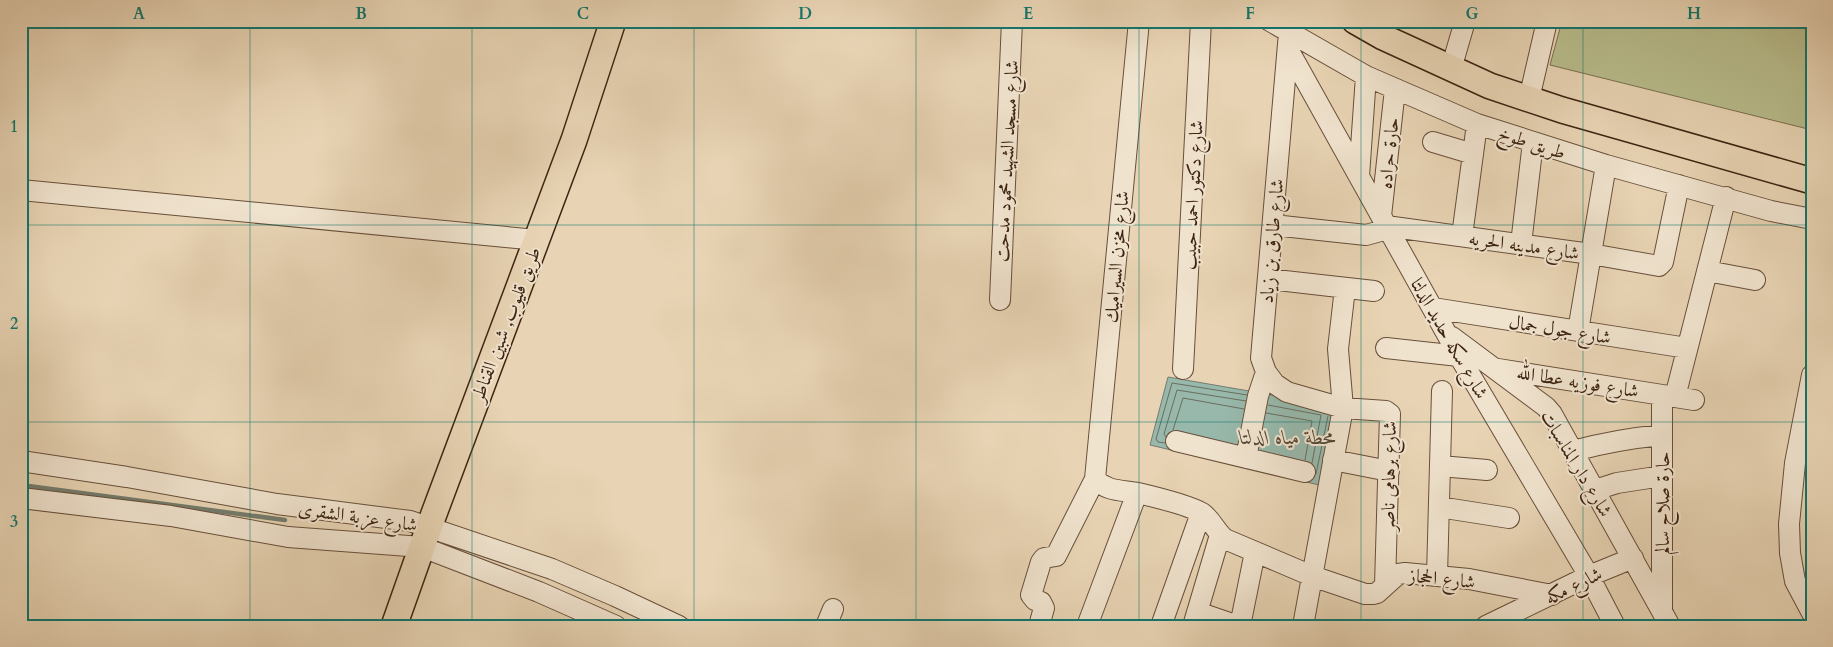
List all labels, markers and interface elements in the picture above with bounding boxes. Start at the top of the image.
text: A [133,3,145,25]
text: B [355,3,367,25]
text: C [577,3,589,25]
text: D [798,3,812,25]
text: E [1023,3,1033,25]
text: F [1245,3,1255,25]
text: G [1465,3,1479,25]
text: H [1687,3,1701,25]
street label: شارع مسجد الشهيد محمود مدحت [989,59,1027,263]
text: 1 [10,116,18,138]
street label: حارة حراده [1372,116,1406,190]
street label: شارع دكتور احمد حبيب [1176,120,1212,271]
street label: طريق طوخ [1493,120,1569,170]
street label: شارع طارق بن زياد [1254,178,1292,304]
street label: شارع مخزن السيراميك [1098,190,1138,324]
street label: شارع مدينه الحريه [1467,225,1581,269]
street label: طريق قليوب, شبين القناطر [464,243,547,407]
street label: شارع سكه حديد الدلتا [1402,273,1494,405]
street label: شارع جول جمال [1506,309,1613,353]
text: 2 [10,313,18,335]
street label: شارع فوزيه عطا الله [1515,358,1641,406]
street label: شارع دار المناسبات [1532,405,1618,523]
street label: شارع برهامى ناصر [1375,421,1405,533]
water label: محطة مياه الدلتا [1238,424,1336,451]
street label: حارة صلاح سالم [1650,451,1680,555]
street label: شارع عزبة الشقرى [296,496,419,540]
text: 3 [10,511,18,533]
street label: شارع مكه [1540,561,1607,613]
street label: شارع الحجاز [1405,562,1477,597]

